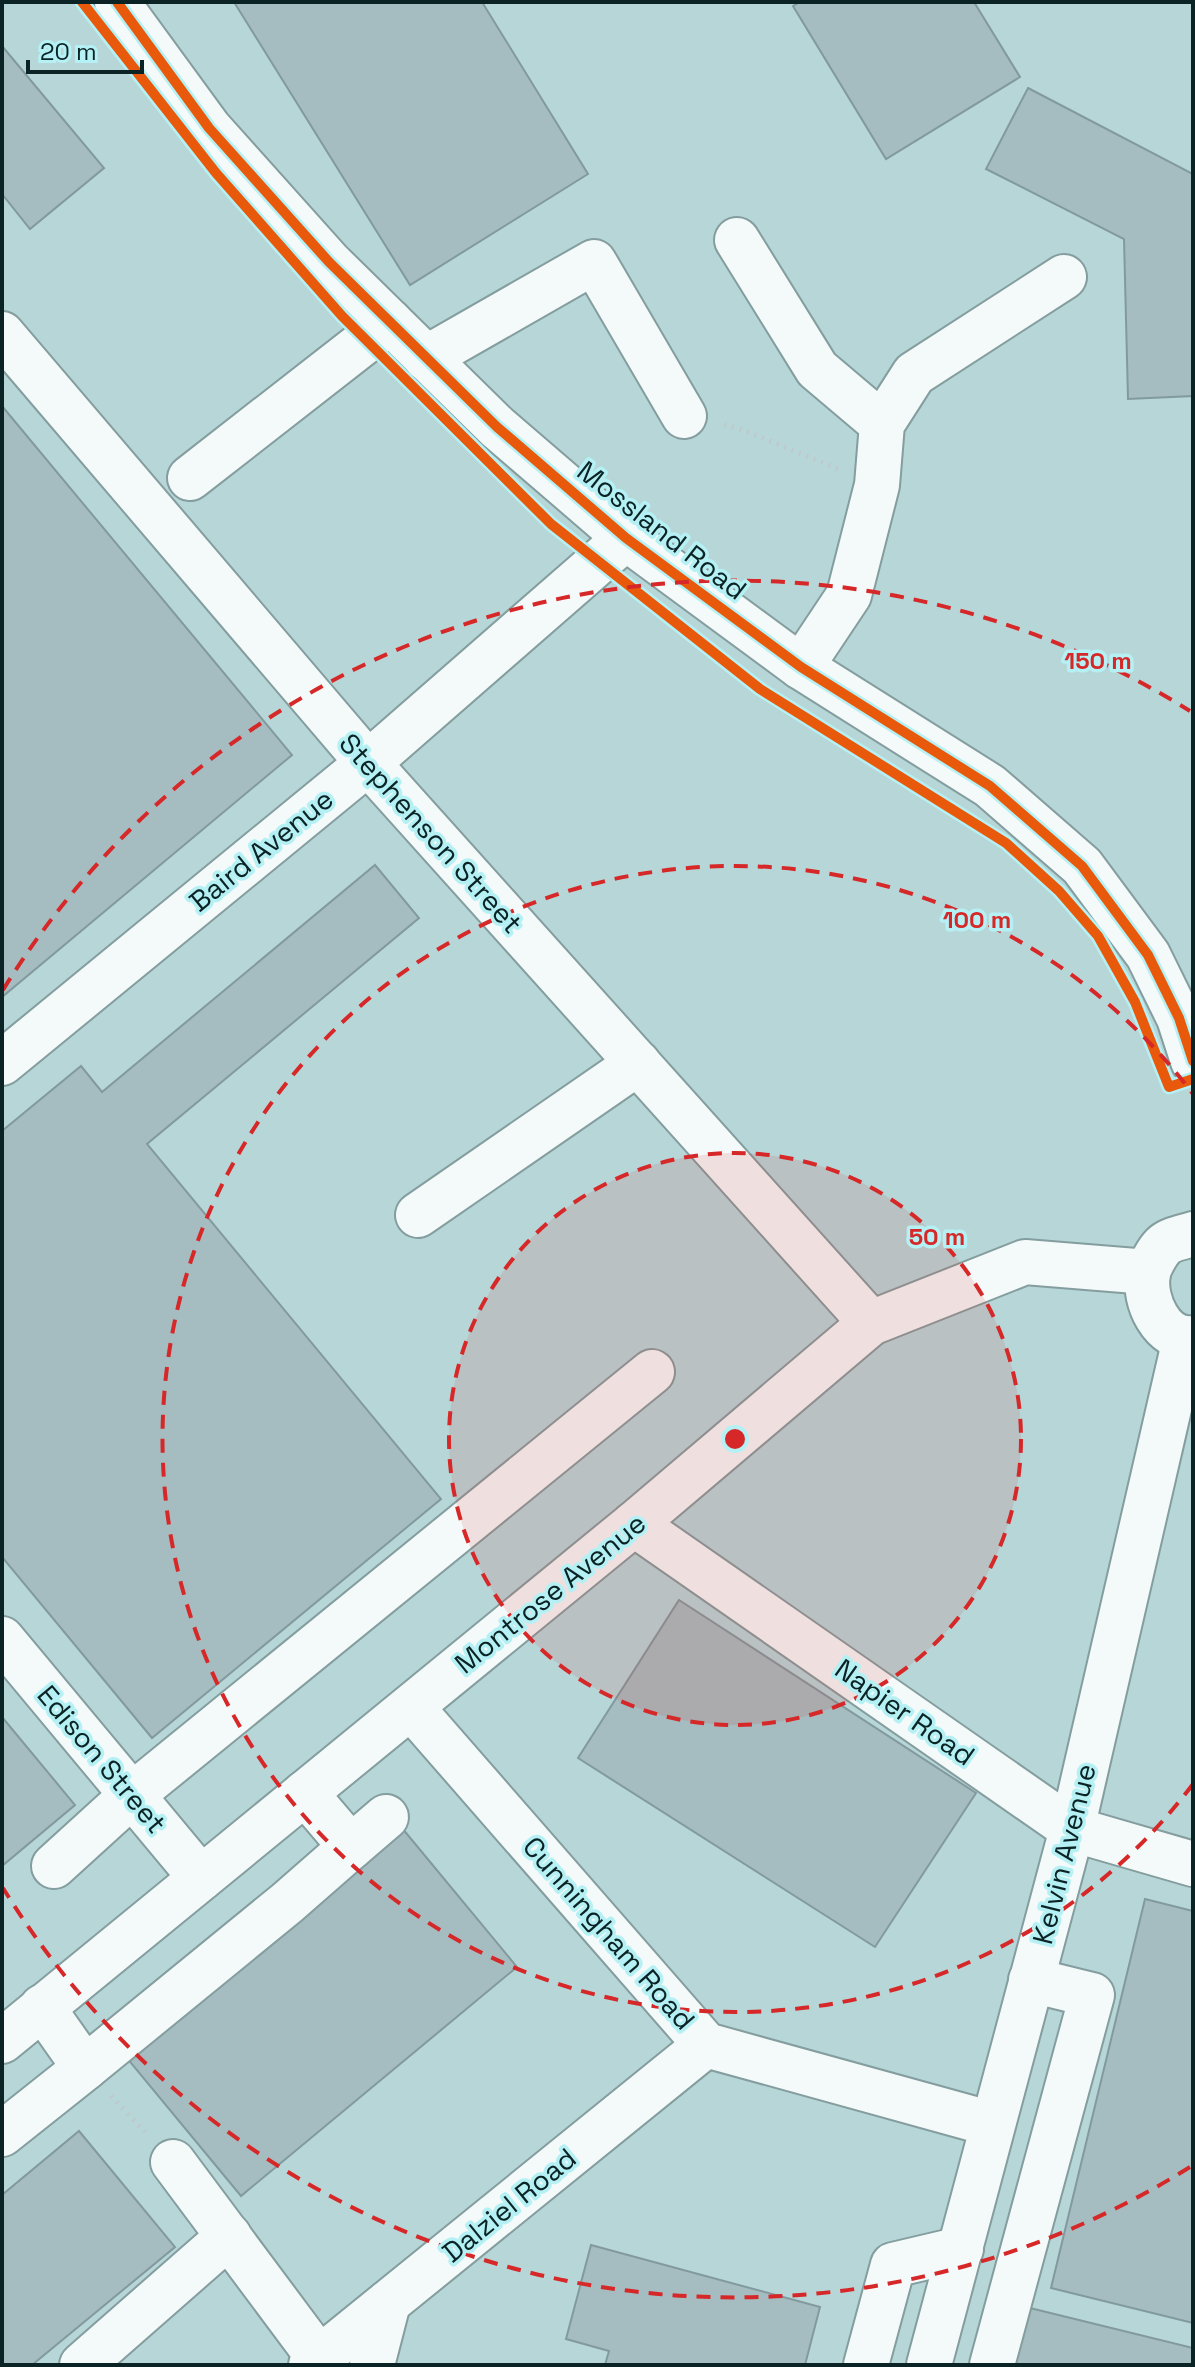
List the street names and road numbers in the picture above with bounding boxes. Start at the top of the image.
street label: Mossland Road [570,453,754,607]
street label: Stephenson Street [332,725,530,941]
street label: Baird Avenue [182,781,340,919]
street label: Montrose Avenue [447,1505,653,1681]
street label: Napier Road [828,1651,982,1773]
street label: Edison Street [30,1677,174,1841]
street label: Kelvin Avenue [1024,1760,1104,1948]
street label: Cunningham Road [515,1829,703,2037]
street label: Dalziel Road [435,2140,583,2270]

